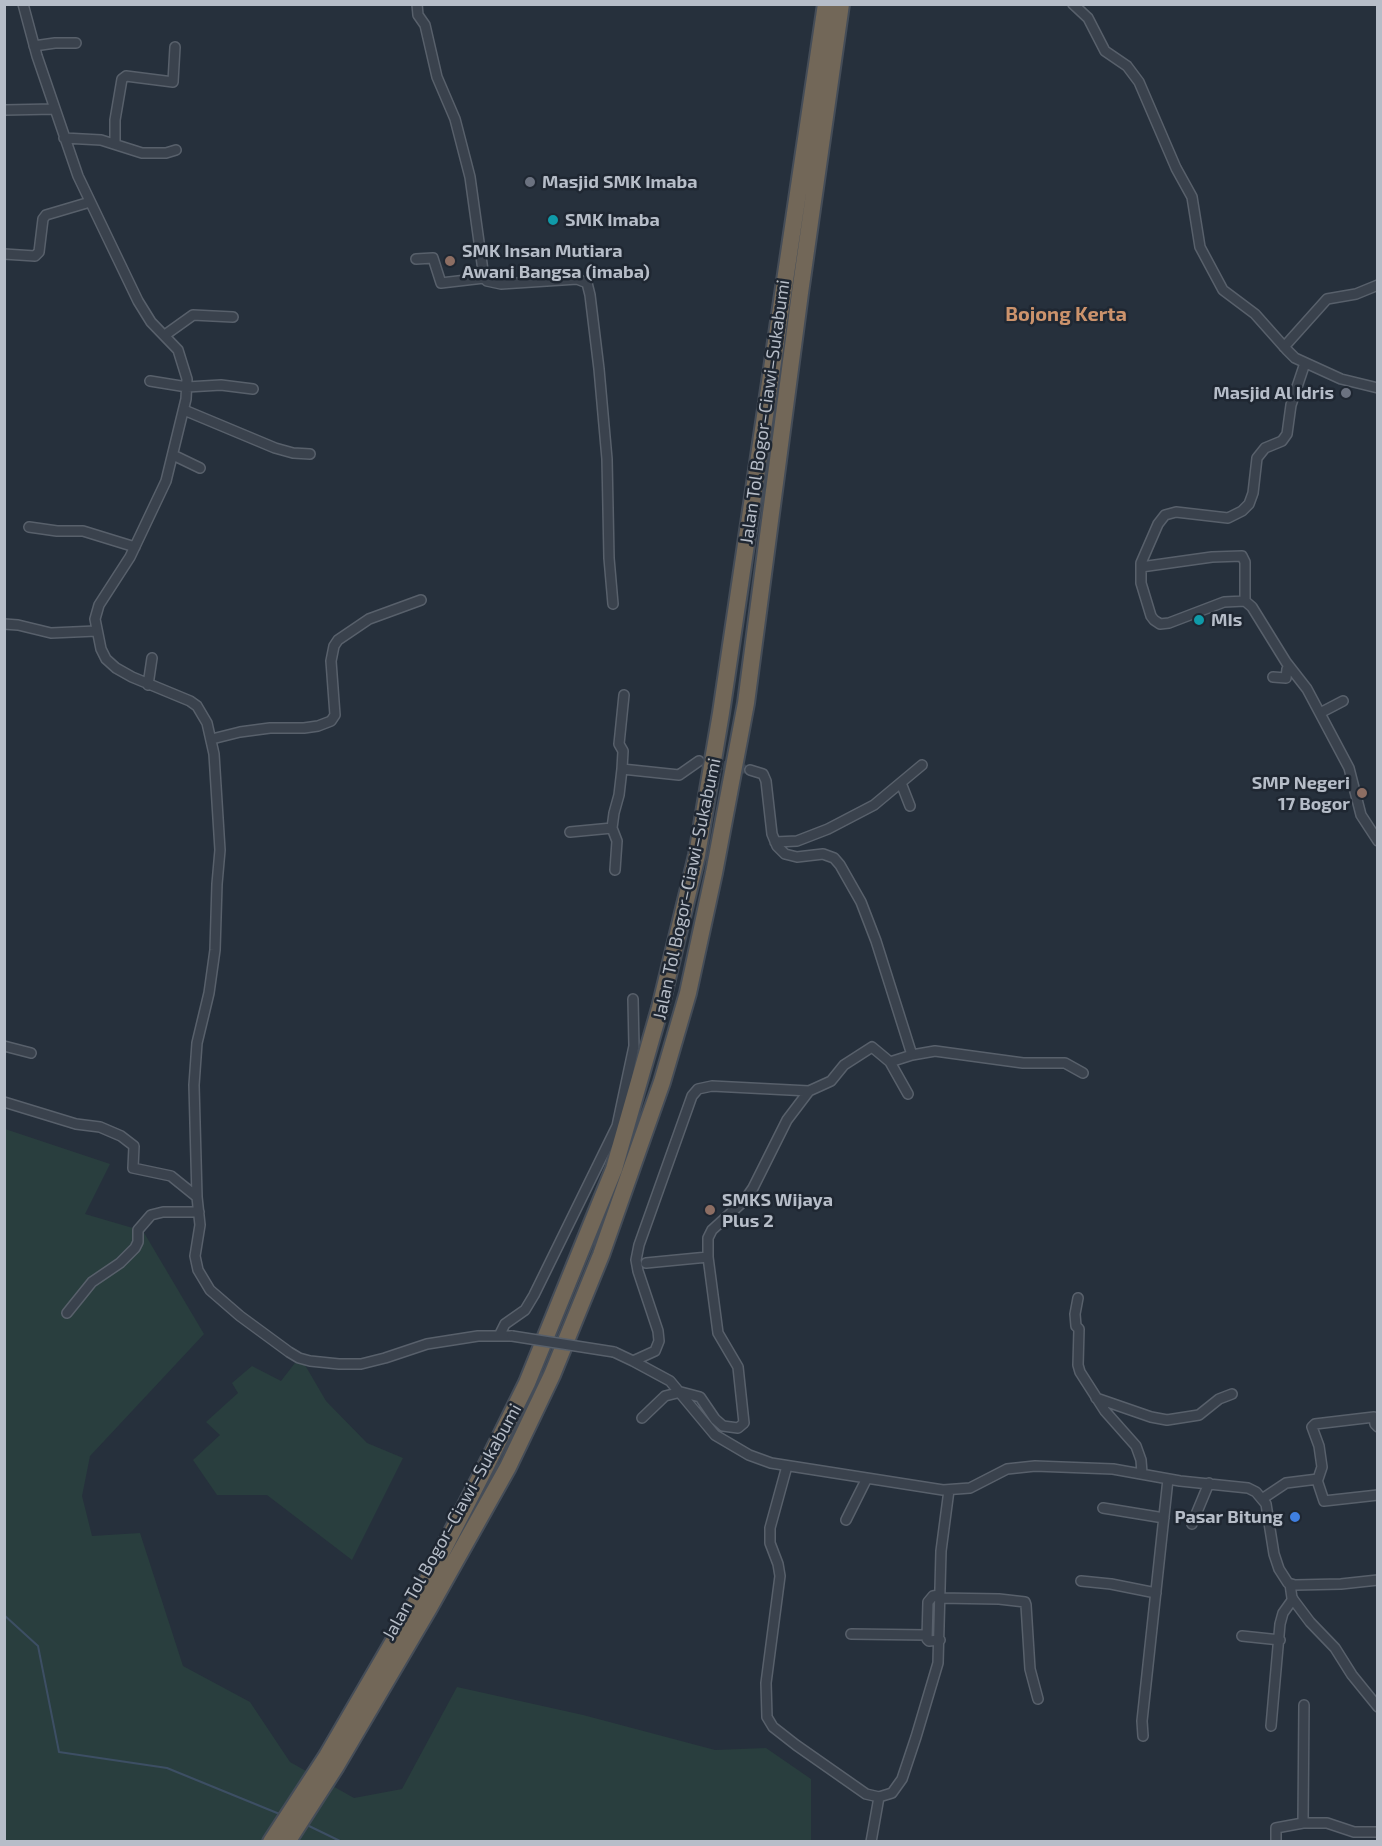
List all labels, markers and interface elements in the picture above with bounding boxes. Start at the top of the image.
place label: Masjid SMK Imaba [542,171,698,193]
marker: Masjid SMK Imaba [523,175,537,189]
place label: SMK Imaba [565,209,660,231]
marker: SMK Imaba [546,213,560,227]
place label: SMK Insan Mutiara Awani Bangsa (imaba) [462,240,650,282]
marker: SMK Insan Mutiara Awani Bangsa (imaba) [443,254,457,268]
street label: Jalan Tol Bogor–Ciawi–Sukabumi [736,278,794,546]
district label: Bojong Kerta [1005,302,1127,326]
place label: Masjid Al Idris [1213,382,1334,404]
marker: Masjid Al Idris [1339,386,1353,400]
place label: MIs [1211,609,1242,631]
marker: MIs [1192,613,1206,627]
street label: Jalan Tol Bogor–Ciawi–Sukabumi [649,756,725,1022]
place label: SMP Negeri 17 Bogor [1252,772,1350,814]
marker: SMP Negeri 17 Bogor [1355,786,1369,800]
place label: SMKS Wijaya Plus 2 [722,1189,833,1232]
marker: SMKS Wijaya Plus 2 [703,1203,717,1217]
street label: Jalan Tol Bogor–Ciawi–Sukabumi [378,1400,526,1644]
place label: Pasar Bitung [1174,1506,1283,1528]
marker: Pasar Bitung [1288,1510,1302,1524]

